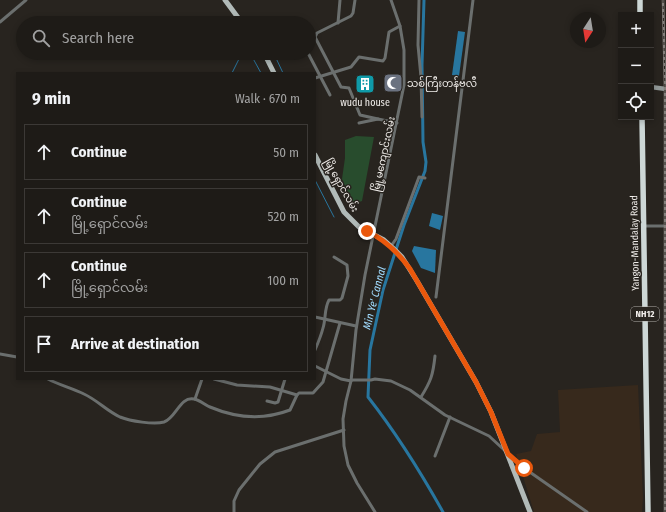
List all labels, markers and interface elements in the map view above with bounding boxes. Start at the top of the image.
north arrow [570,12,606,48]
map controls [618,12,654,120]
button: + [618,12,654,48]
search box [16,16,316,60]
icon: search [30,27,52,49]
text: Search here [62,29,134,47]
button: − [618,48,654,84]
mosque icon: သစ်ကြီးတန်ဗလီ [382,72,404,94]
building icon: wudu house [354,73,376,95]
place label: သစ်ကြီးတန်ဗလီ [407,76,477,92]
button: locate [618,84,654,120]
text: 9 min [32,88,71,109]
text: Walk · 670 m [235,91,300,106]
place label: wudu house [340,97,390,109]
street label: မြို့မကျောင်းလမ်း [368,115,400,193]
icon: ahead [33,141,55,163]
text: Continue [71,143,127,161]
text: 50 m [273,145,299,160]
street label: မြို့ရှောင်လမ်း [320,156,362,215]
text: Continue [71,193,127,211]
street label: Yangon-Mandalay Road [628,195,642,291]
icon: ahead [33,205,55,227]
text: 520 m [268,209,299,224]
text: မြို့ရှောင်လမ်း [71,216,148,231]
route end [358,222,376,240]
text: Continue [71,257,127,275]
water label: Min Ye' Cannal [360,265,389,331]
icon: ahead [33,269,55,291]
text: 100 m [267,273,299,288]
text: မြို့ရှောင်လမ်း [71,280,148,295]
road number: NH12 [631,307,659,321]
icon: arrive [33,333,55,355]
text: Arrive at destination [71,335,199,353]
route start [515,459,533,477]

